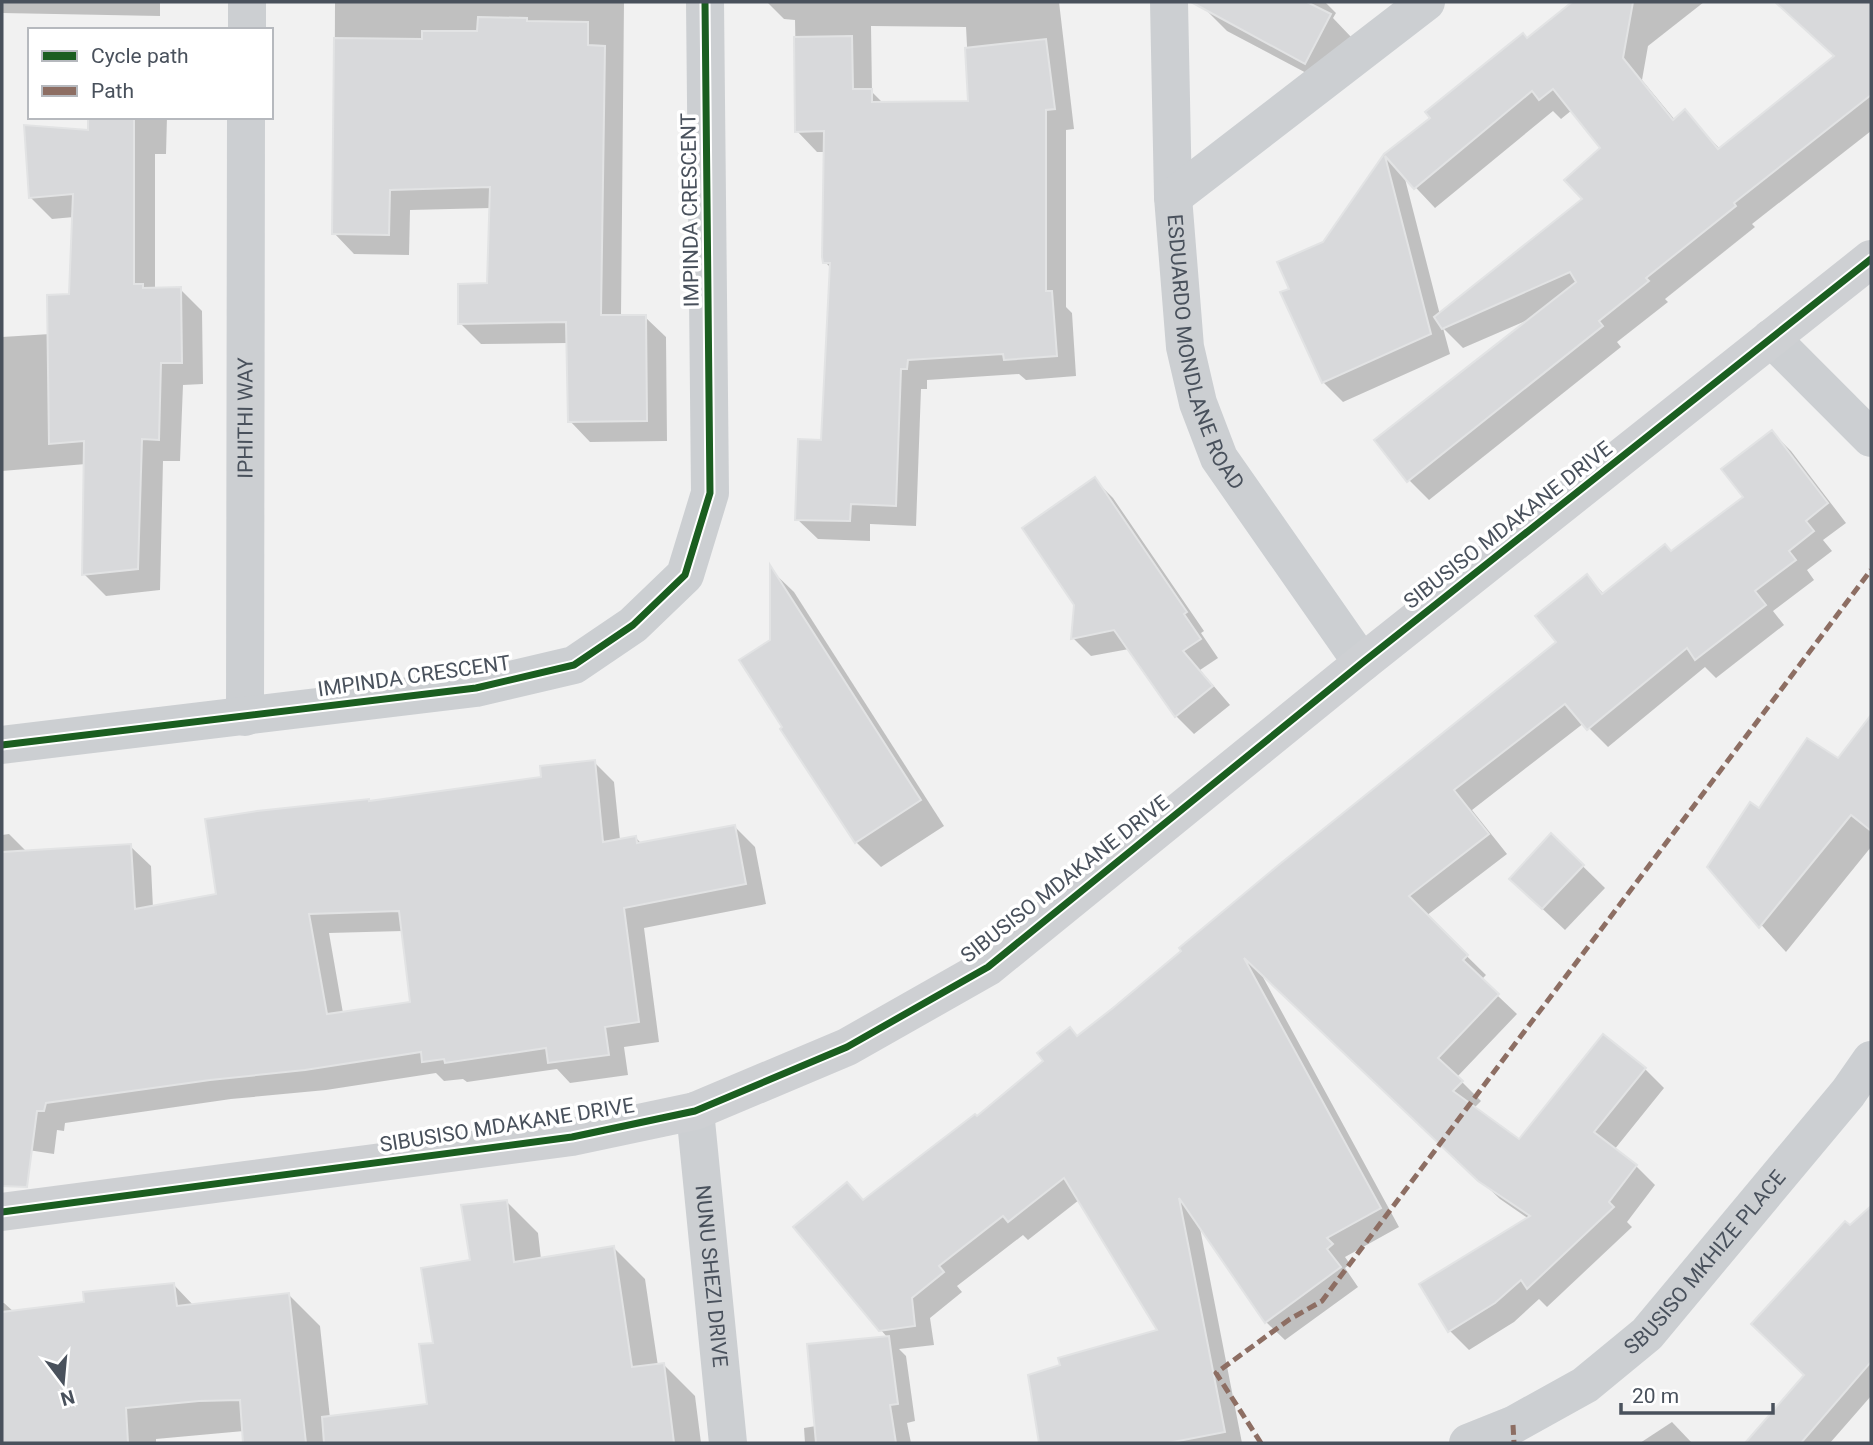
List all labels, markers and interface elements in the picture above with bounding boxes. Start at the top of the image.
legend [28,28,273,119]
text: Cycle path [91,44,189,68]
text: Path [91,79,134,103]
street label: IMPINDA CRESCENT [676,112,704,307]
street label: ESDUARDO MONDLANE ROAD [1162,213,1249,494]
street label: IPHITHI WAY [233,357,258,479]
street label: SIBUSISO MDAKANE DRIVE [1399,436,1617,614]
street label: IMPINDA CRESCENT [316,651,512,701]
street label: SIBUSISO MDAKANE DRIVE [956,790,1174,968]
street label: SIBUSISO MDAKANE DRIVE [378,1093,636,1157]
street label: SBUSISO MKHIZE PLACE [1619,1165,1791,1360]
street label: NUNU SHEZI DRIVE [690,1184,732,1369]
north arrow [28,1347,98,1417]
scale bar [1621,1372,1773,1416]
text: 20 m [1632,1384,1679,1408]
text: N [58,1385,77,1411]

